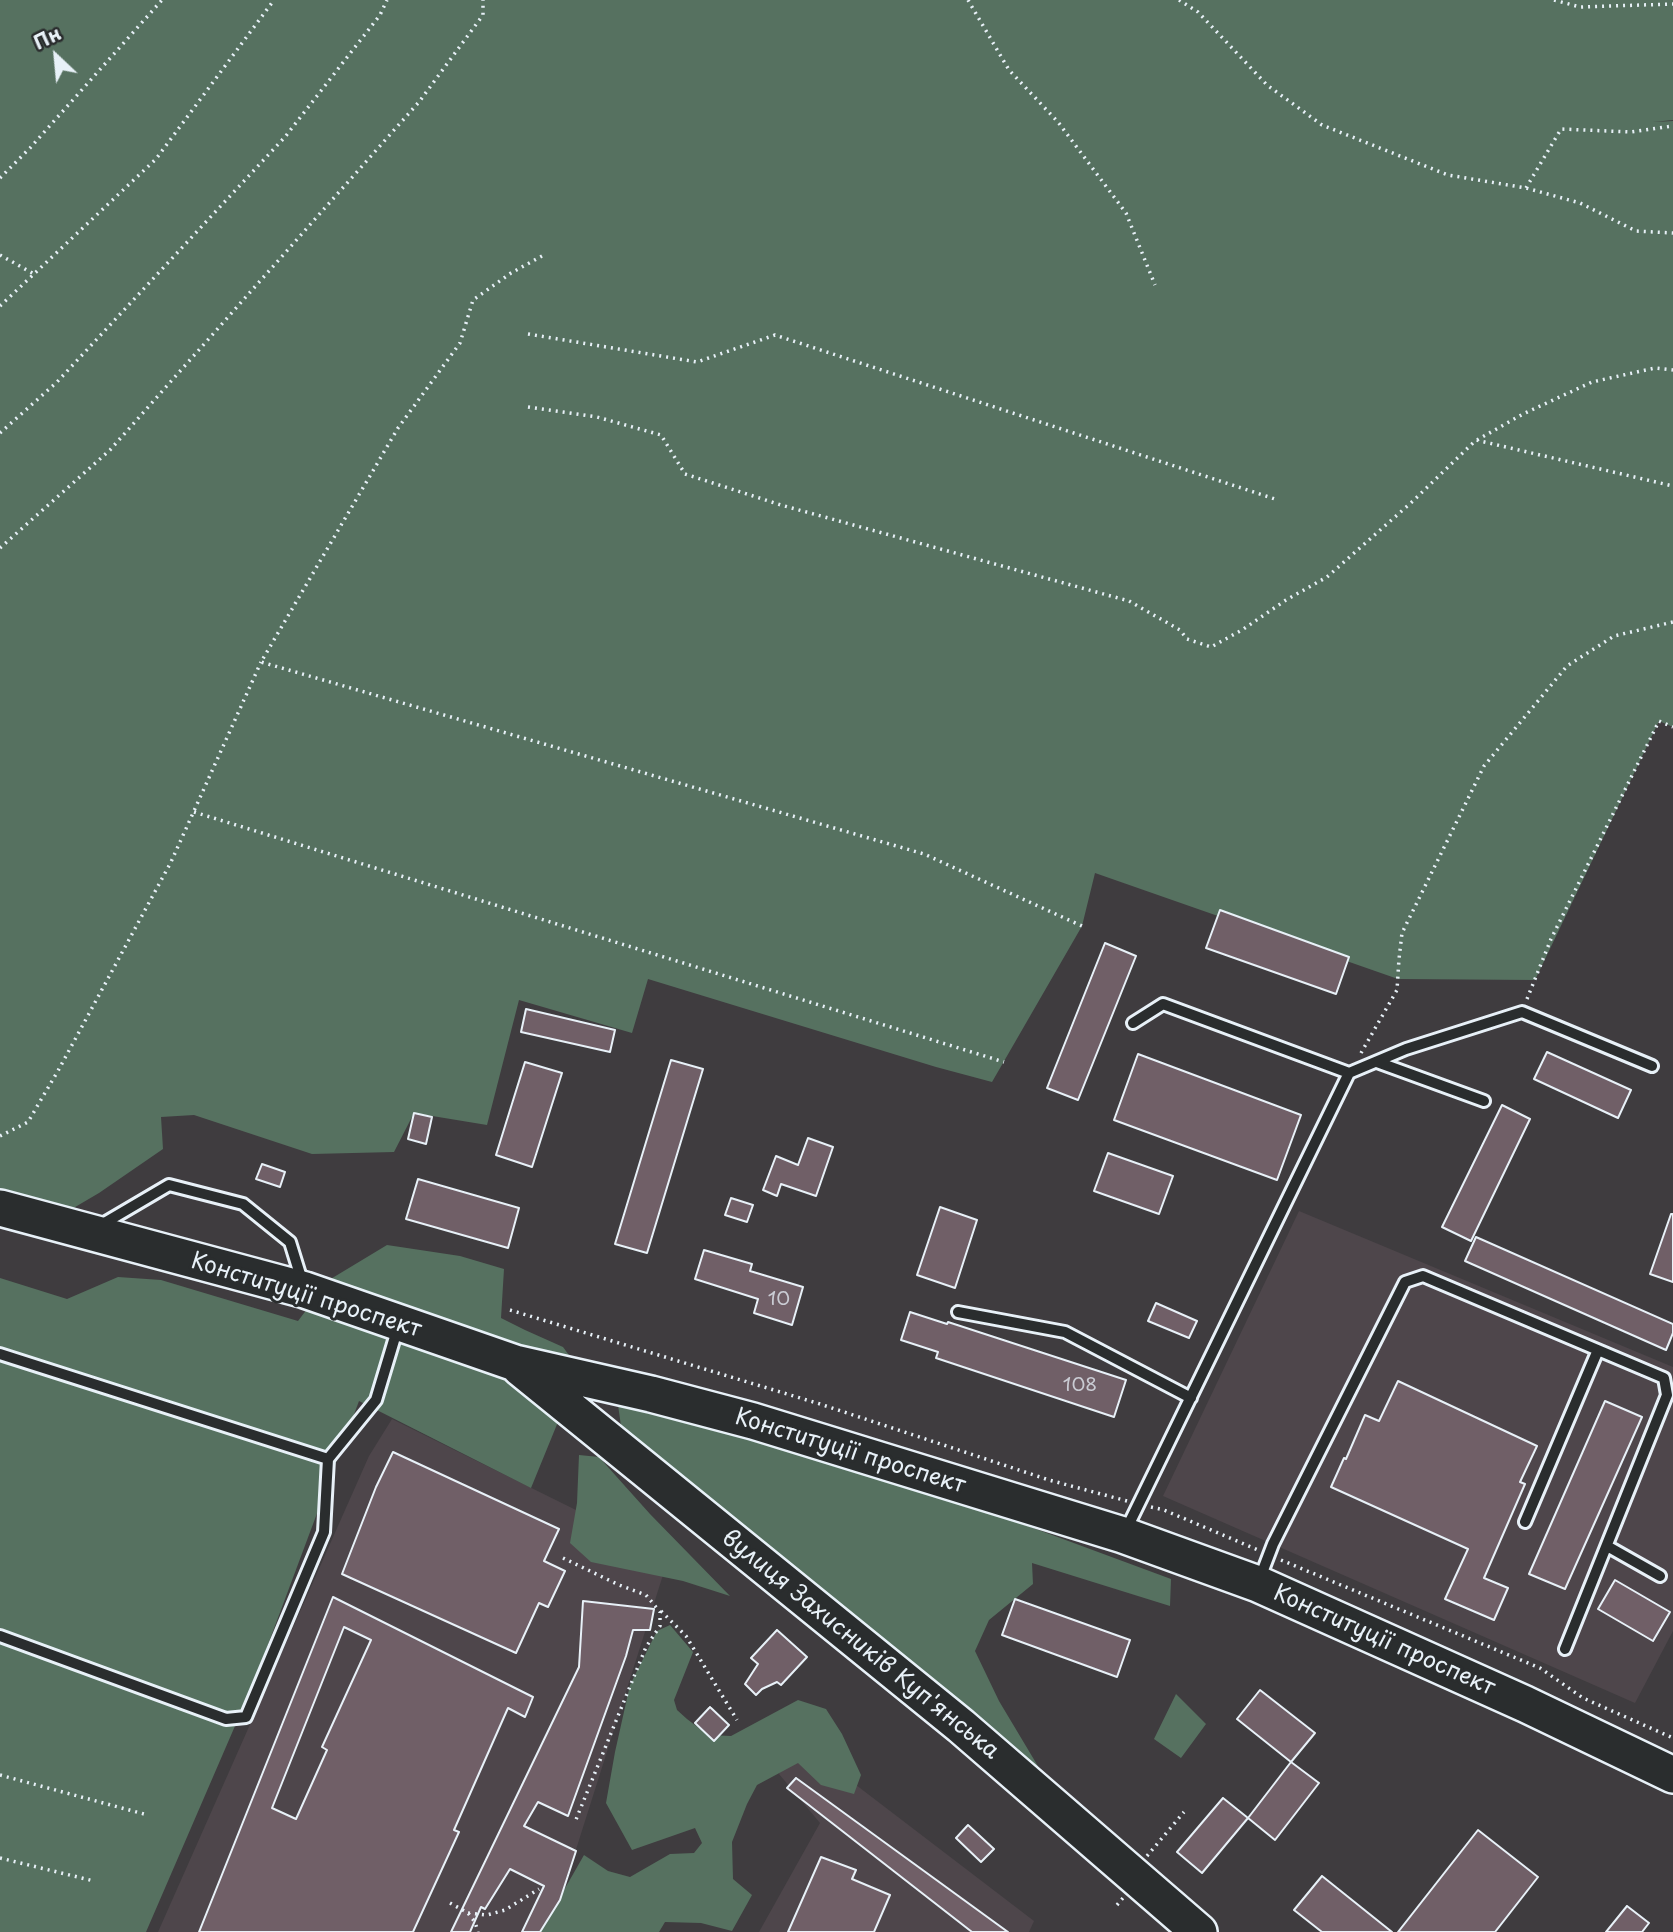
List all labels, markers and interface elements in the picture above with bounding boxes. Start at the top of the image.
text: Пн [28,19,65,56]
north arrow [21,21,91,91]
street label: Конституції проспект [188,1248,424,1344]
house number: 10 [768,1289,790,1311]
house number: 108 [1063,1375,1097,1397]
street label: Конституції проспект [732,1404,968,1500]
street label: вулиця Захисників Куп'янська [716,1524,1004,1766]
street label: Конституції проспект [1269,1580,1499,1702]

